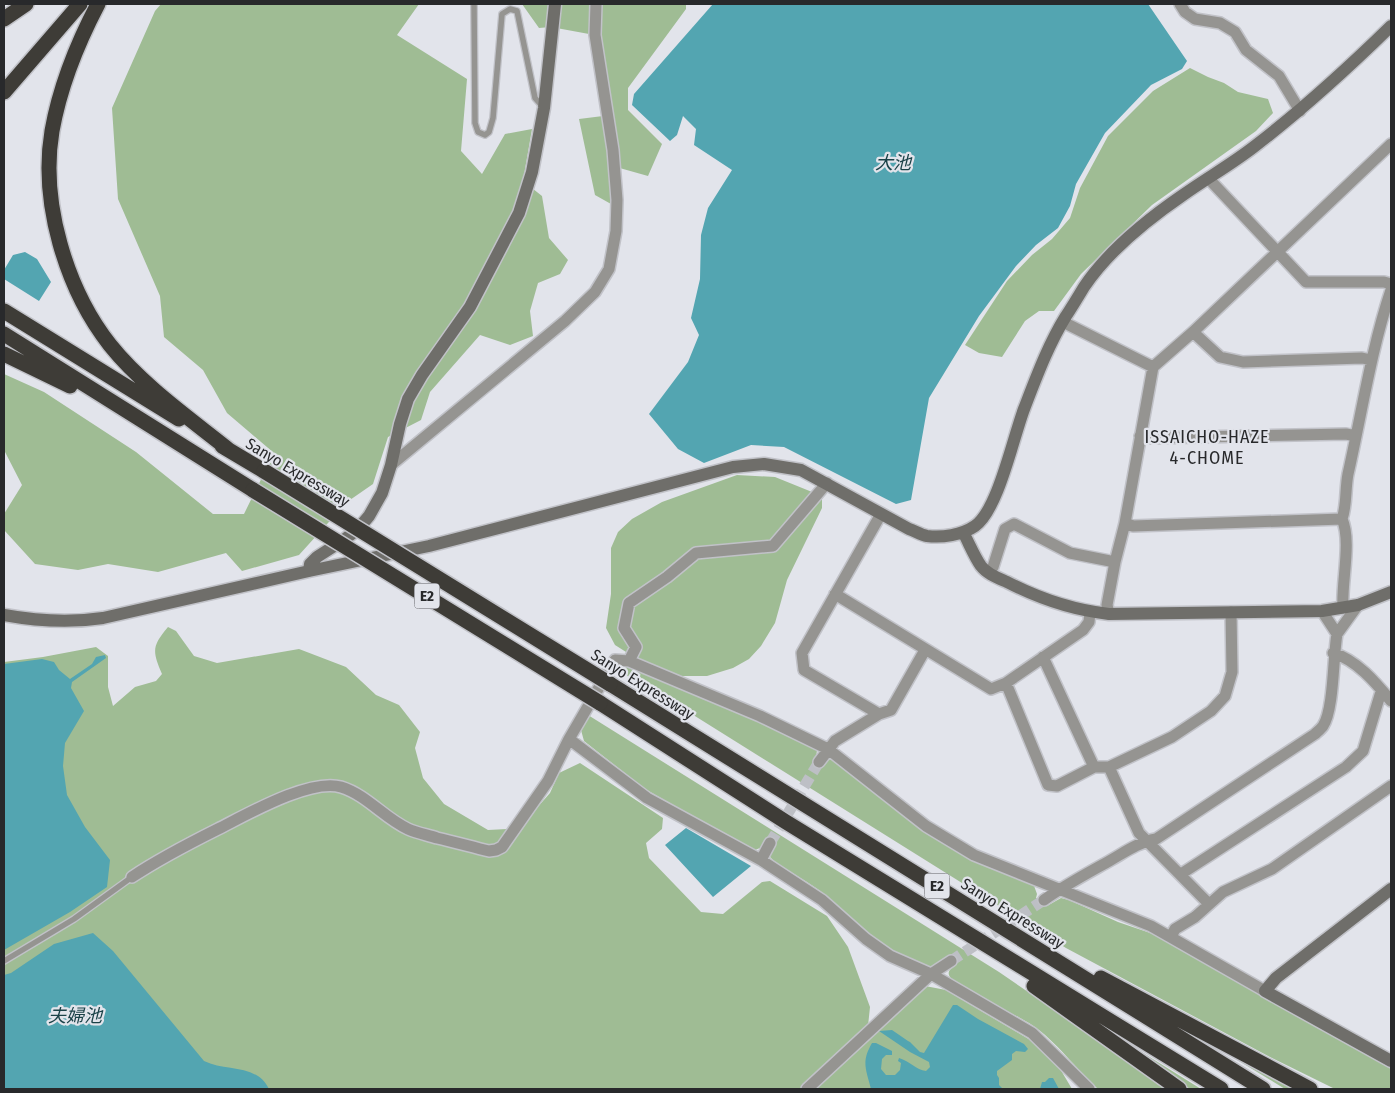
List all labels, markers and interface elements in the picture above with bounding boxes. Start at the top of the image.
water label: 大池 [875,152,913,174]
district label: ISSAICHO-HAZE 4-CHOME [1145,426,1269,469]
street label: Sanyo Expressway [242,434,354,511]
road number: E2 [414,584,440,608]
street label: Sanyo Expressway [588,645,698,724]
road number: E2 [924,874,950,898]
street label: Sanyo Expressway [958,874,1068,953]
water label: 夫婦池 [48,1005,104,1027]

